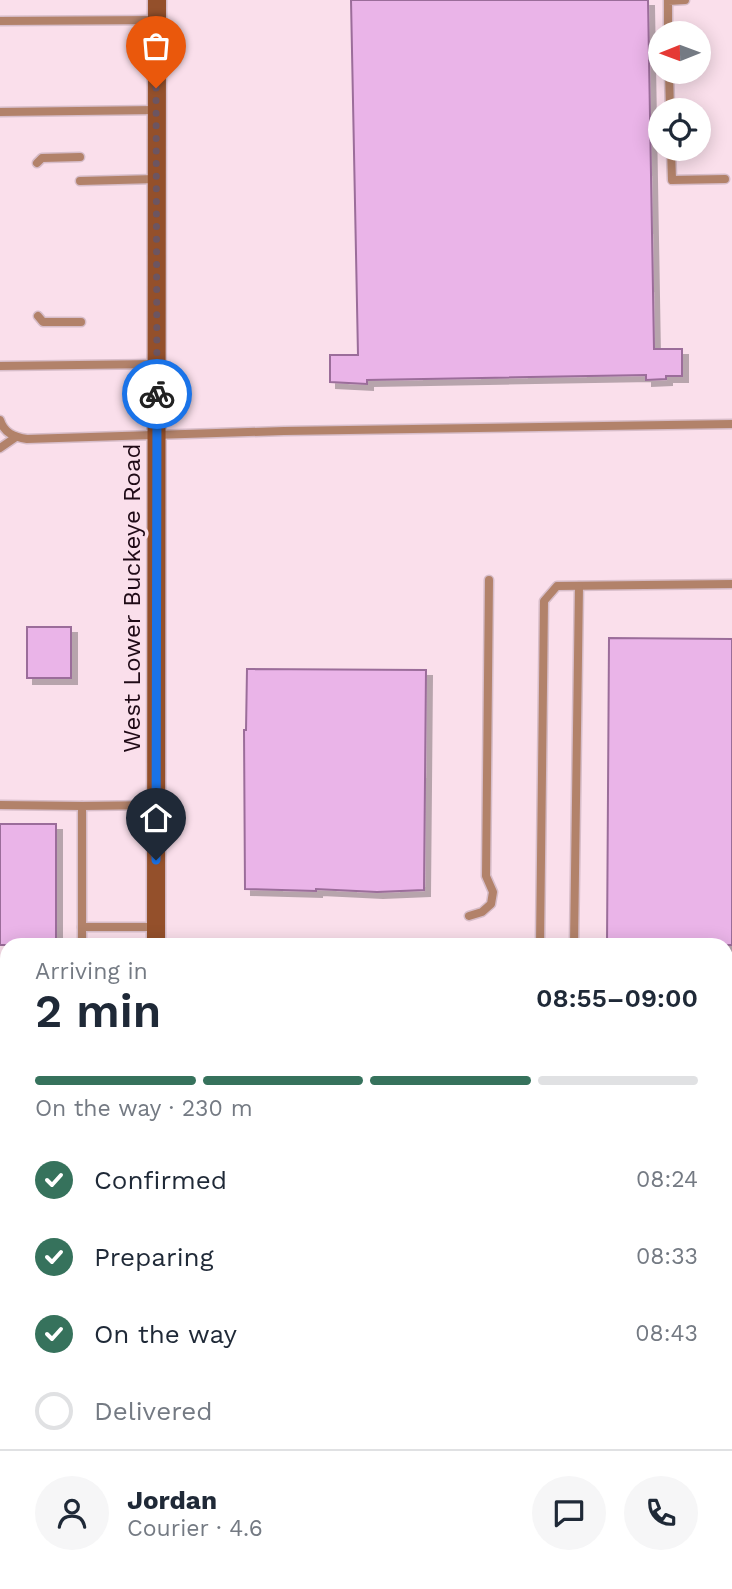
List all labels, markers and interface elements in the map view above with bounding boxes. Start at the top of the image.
pin [126,16,186,88]
north arrow [648,21,710,84]
map controls [648,21,711,161]
icon: bag [137,27,175,65]
button: locate [648,98,711,161]
courier [122,359,192,429]
icon: bike [138,375,176,413]
street label: West Lower Buckeye Road [118,443,146,753]
pin [126,788,186,860]
icon: home [137,799,175,837]
text: Arriving in [35,958,148,985]
text: 08:55–09:00 [536,983,698,1013]
text: 2 min [35,984,161,1038]
text: On the way · 230 m [35,1095,253,1122]
icon: check [35,1161,73,1199]
text: Confirmed [94,1165,227,1195]
text: 08:24 [636,1166,698,1193]
icon: check [35,1238,73,1276]
text: Preparing [94,1242,214,1272]
text: 08:33 [636,1243,698,1270]
icon: check [35,1315,73,1353]
text: On the way [94,1319,237,1349]
text: 08:43 [635,1320,698,1347]
text: Delivered [94,1396,213,1426]
button: person [35,1476,109,1550]
button: chat [532,1476,606,1550]
button: phone [624,1476,698,1550]
text: Jordan [127,1485,217,1515]
text: Courier · 4.6 [127,1515,263,1542]

